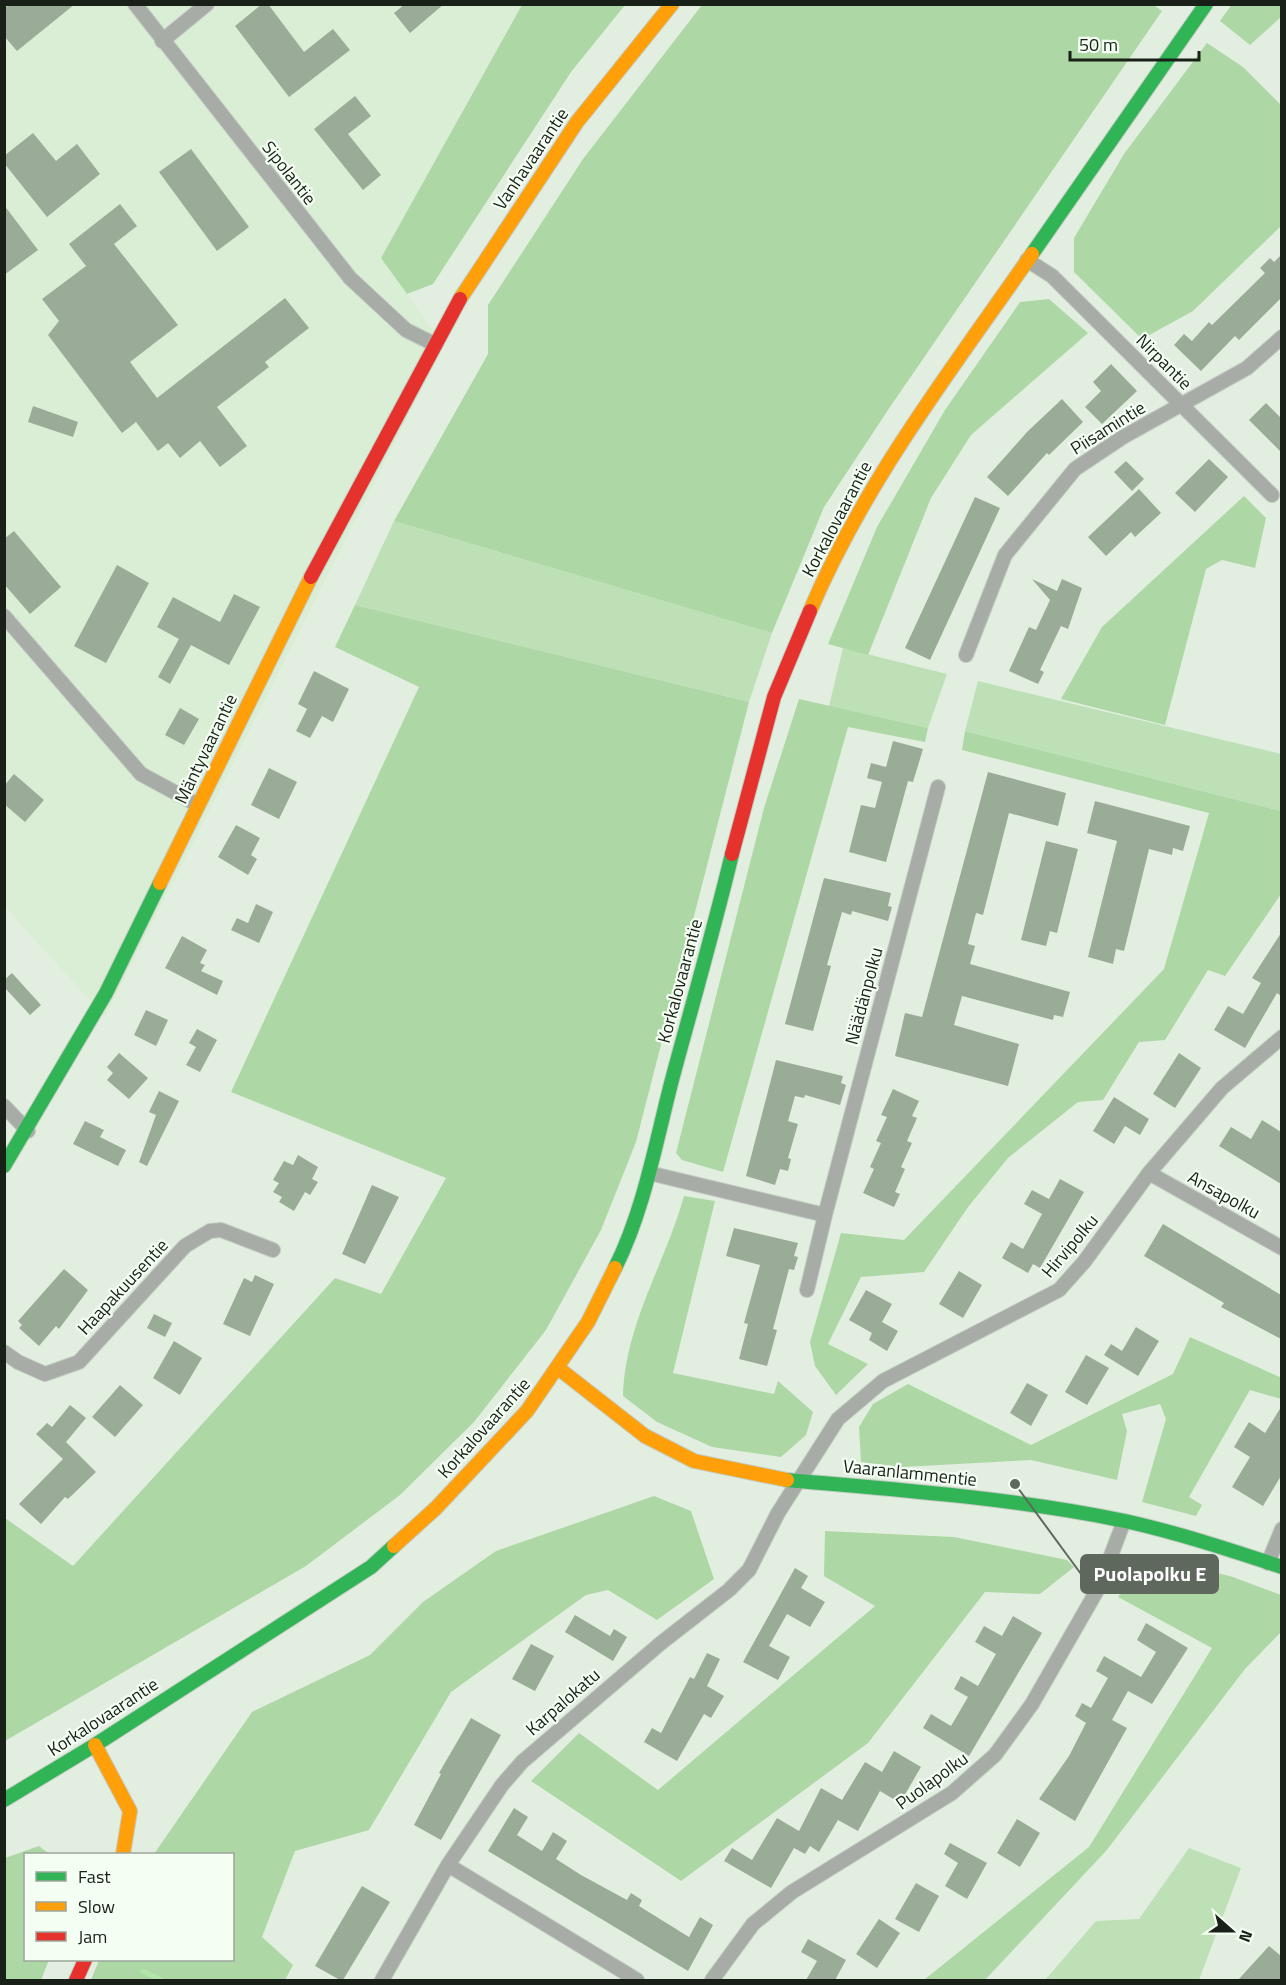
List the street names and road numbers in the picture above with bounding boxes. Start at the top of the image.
street label: Vanhavaarantie [486,102,575,215]
street label: Sipolantie [256,135,323,210]
street label: Nirpantie [1130,327,1199,396]
street label: Piisamintie [1065,394,1150,461]
street label: Korkalovaarantie [795,456,878,581]
street label: Mäntyvaarantie [167,689,244,808]
street label: Korkalovaarantie [650,916,709,1046]
street label: Näädänpolku [838,944,889,1048]
street label: Ansapolku [1183,1164,1265,1226]
street label: Hirvipolku [1035,1208,1104,1284]
street label: Haapakuusentie [71,1233,174,1341]
street label: Korkalovaarantie [431,1371,536,1484]
street label: Vaaranlammentie [842,1452,978,1493]
street label: Karpalokatu [519,1662,606,1742]
street label: Korkalovaarantie [42,1671,164,1763]
street label: Puolapolku [890,1745,974,1816]

